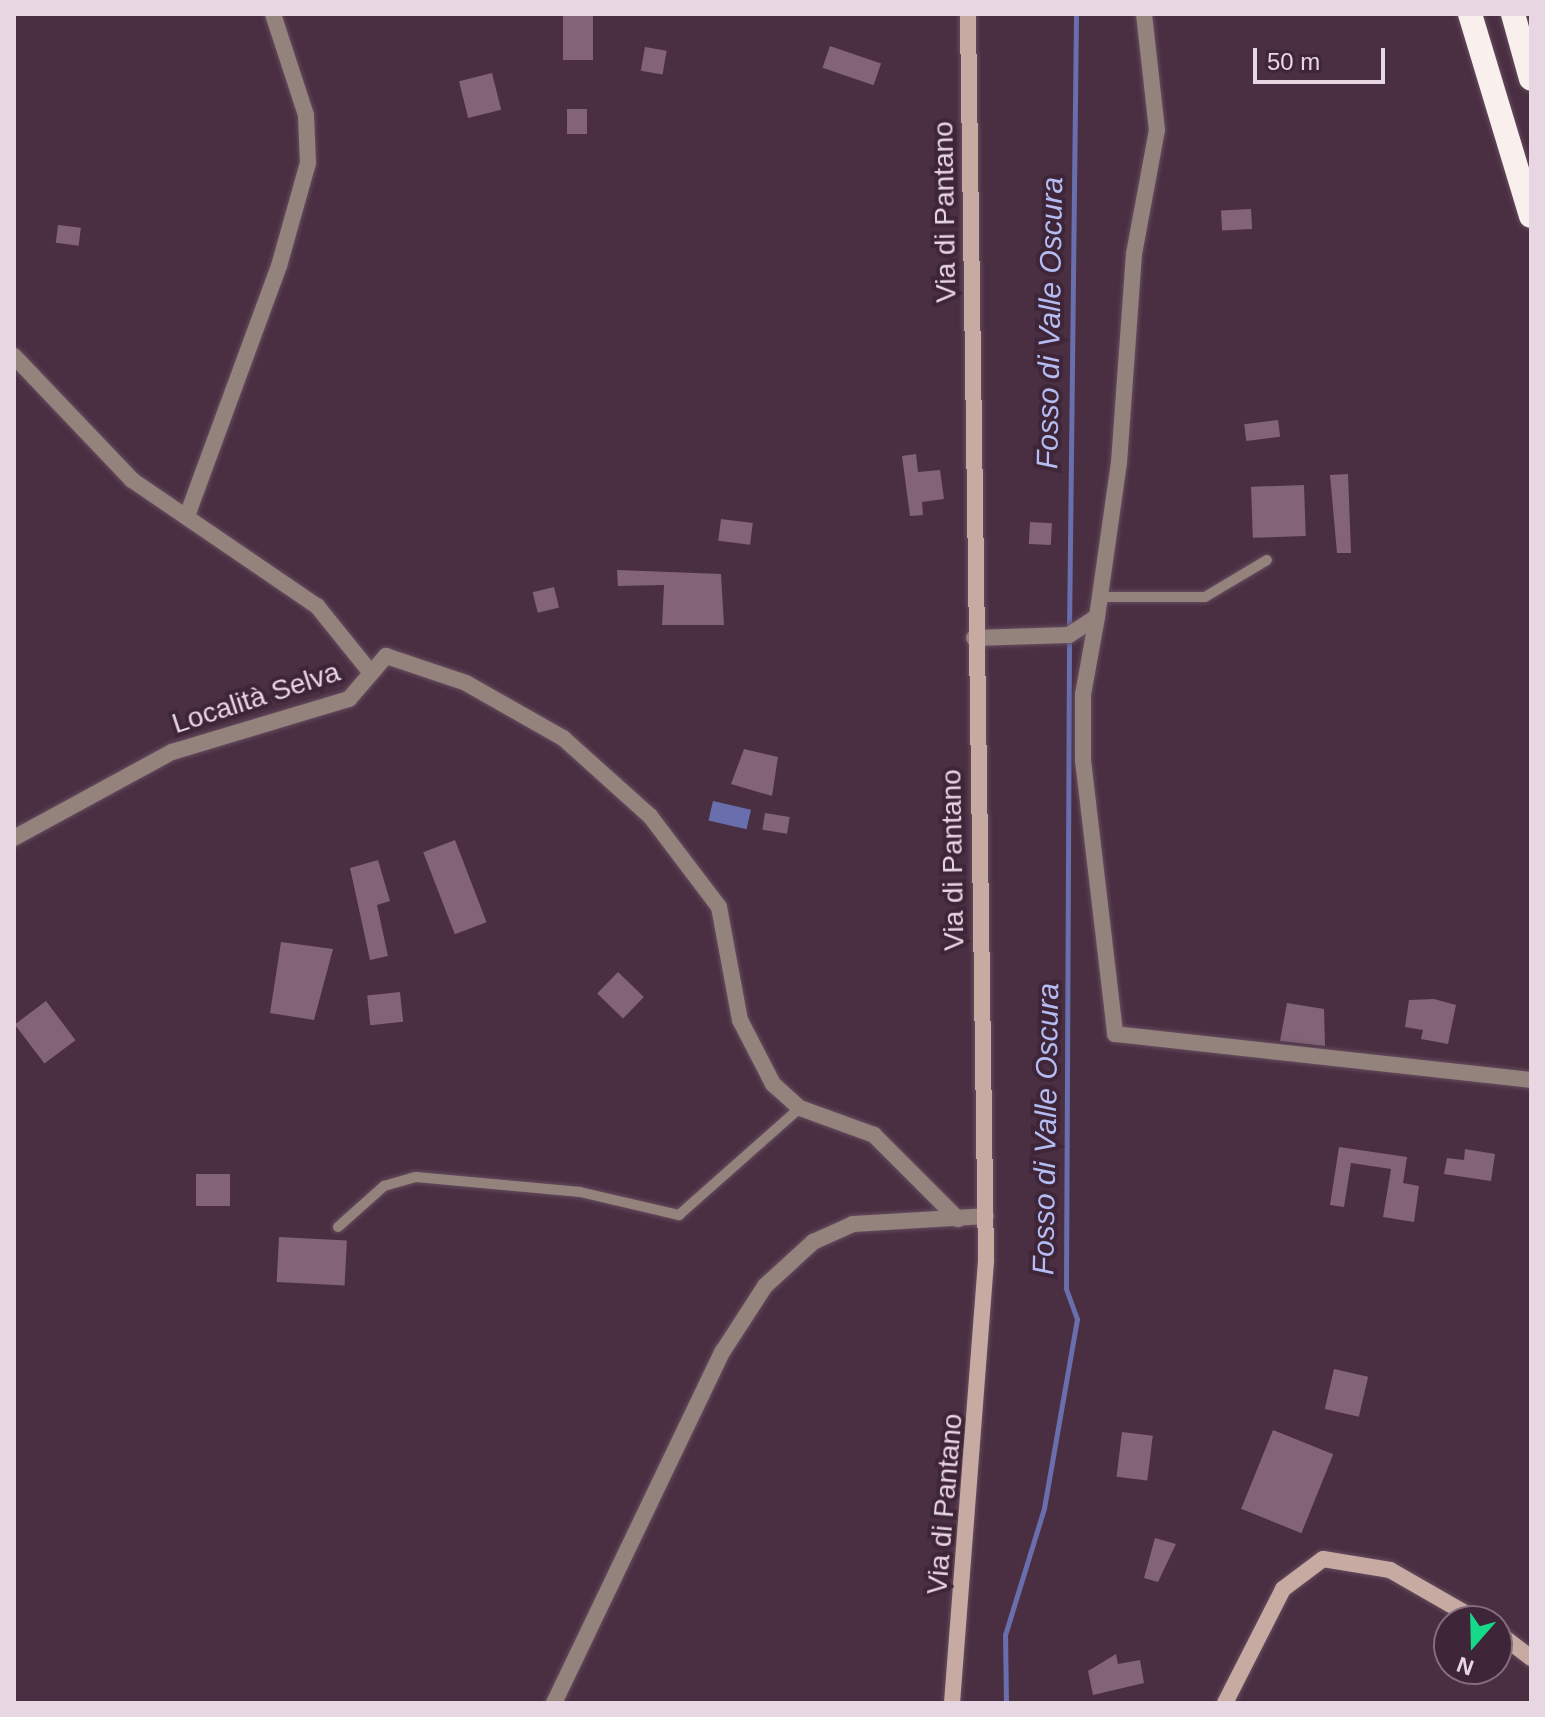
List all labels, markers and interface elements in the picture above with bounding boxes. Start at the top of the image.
scale bar [1257,32,1389,82]
text: 50 m [1267,48,1320,75]
street label: Via di Pantano [927,121,963,303]
water label: Fosso di Valle Oscura [1029,177,1071,469]
street label: Località Selva [168,655,344,741]
street label: Via di Pantano [935,769,971,951]
water label: Fosso di Valle Oscura [1025,983,1067,1275]
street label: Via di Pantano [920,1412,970,1596]
north arrow [1433,1605,1513,1685]
text: N [1454,1652,1477,1681]

